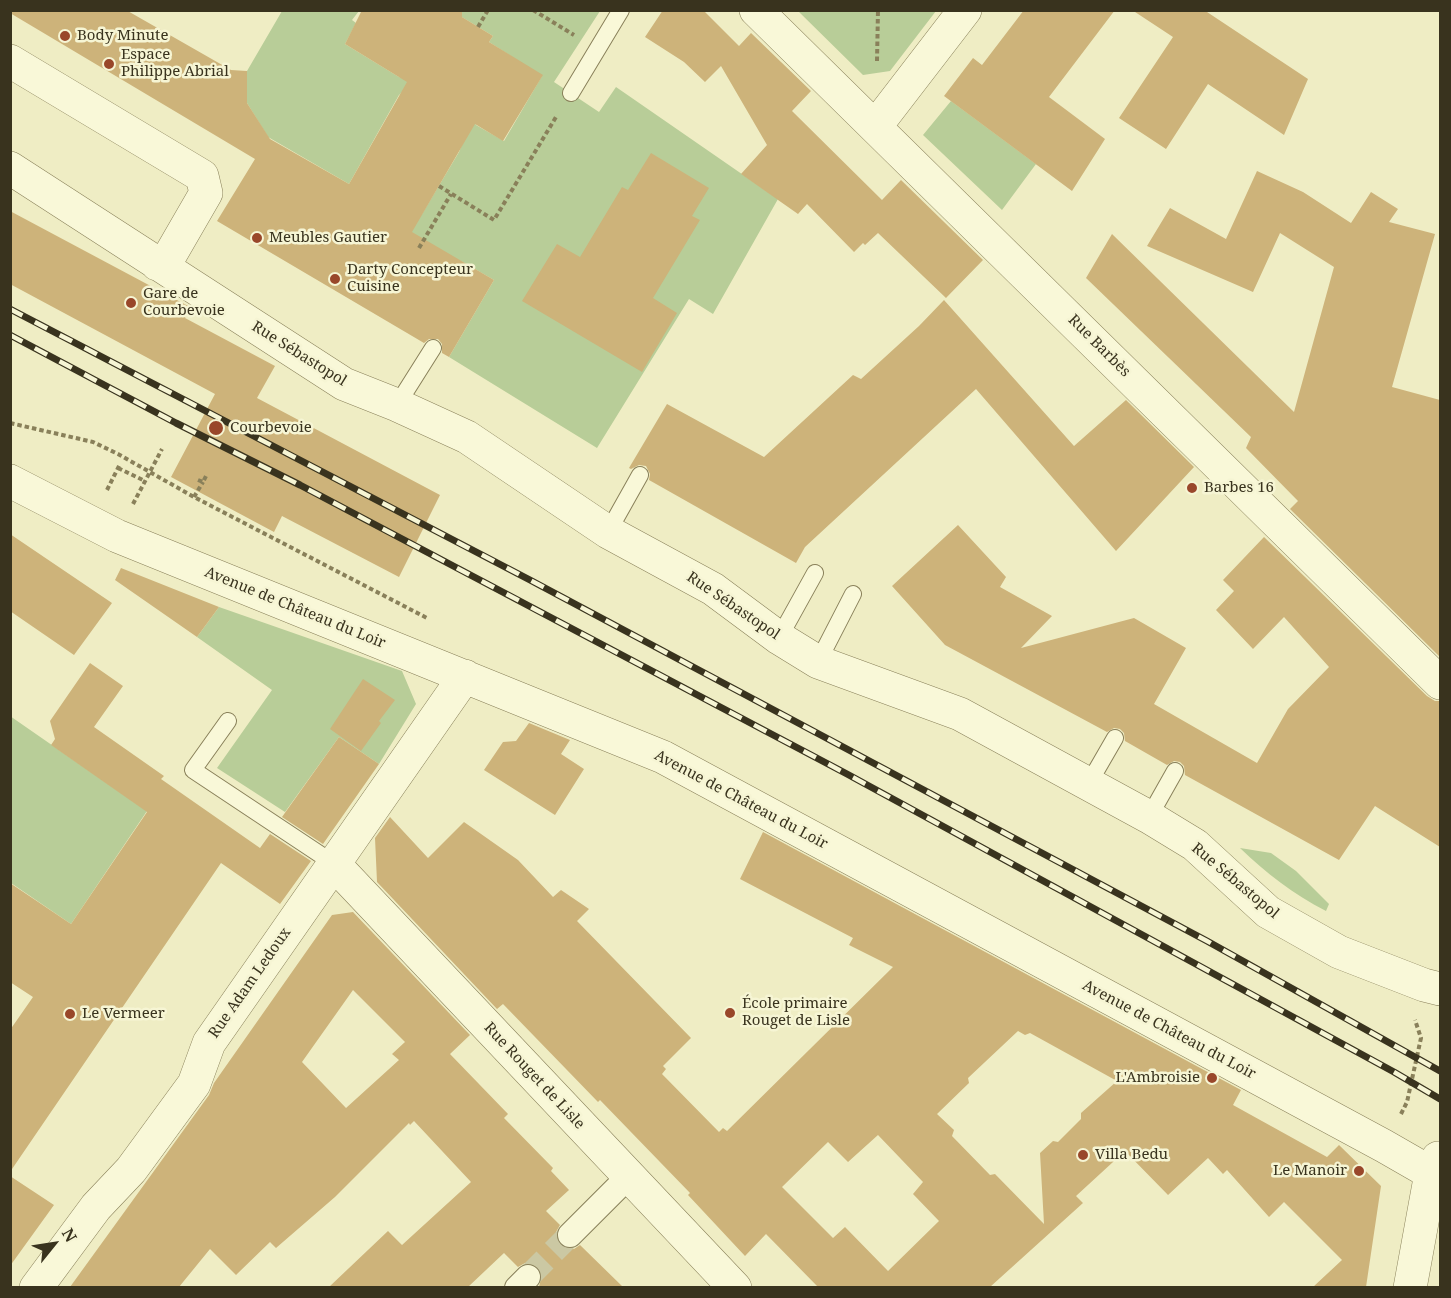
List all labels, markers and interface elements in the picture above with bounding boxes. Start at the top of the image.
place label: Body Minute [77,27,168,45]
marker: Body Minute [58,29,72,43]
place label: Espace Philippe Abrial [121,46,229,81]
marker: Espace Philippe Abrial [102,57,116,71]
place label: Meubles Gautier [269,229,387,247]
marker: Meubles Gautier [250,231,264,245]
place label: Darty Concepteur Cuisine [347,261,473,296]
marker: Darty Concepteur Cuisine [328,272,342,286]
place label: Gare de Courbevoie [143,285,225,320]
marker: Gare de Courbevoie [124,296,138,310]
street label: Rue Barbès [1064,311,1134,381]
street label: Rue Sébastopol [248,318,350,390]
marker: Courbevoie [207,419,225,437]
place label: Courbevoie [230,419,312,437]
place label: Barbes 16 [1204,479,1274,497]
marker: Barbes 16 [1185,481,1199,495]
street label: Avenue de Château du Loir [202,563,388,653]
street label: Rue Sébastopol [683,568,783,644]
street label: Avenue de Château du Loir [651,747,831,853]
street label: Rue Sébastopol [1188,839,1282,923]
street label: Rue Adam Ledoux [205,924,295,1042]
street label: Avenue de Château du Loir [1079,977,1259,1083]
place label: École primaire Rouget de Lisle [742,995,850,1030]
place label: Le Vermeer [82,1005,165,1023]
marker: École primaire Rouget de Lisle [723,1006,737,1020]
marker: Le Vermeer [63,1007,77,1021]
street label: Rue Rouget de Lisle [480,1019,588,1133]
place label: L'Ambroisie [1115,1069,1200,1087]
marker: L'Ambroisie [1205,1071,1219,1085]
place label: Villa Bedu [1095,1146,1168,1164]
marker: Villa Bedu [1076,1148,1090,1162]
place label: Le Manoir [1273,1162,1347,1180]
marker: Le Manoir [1352,1164,1366,1178]
north arrow [24,1214,84,1274]
text: N [57,1224,82,1246]

